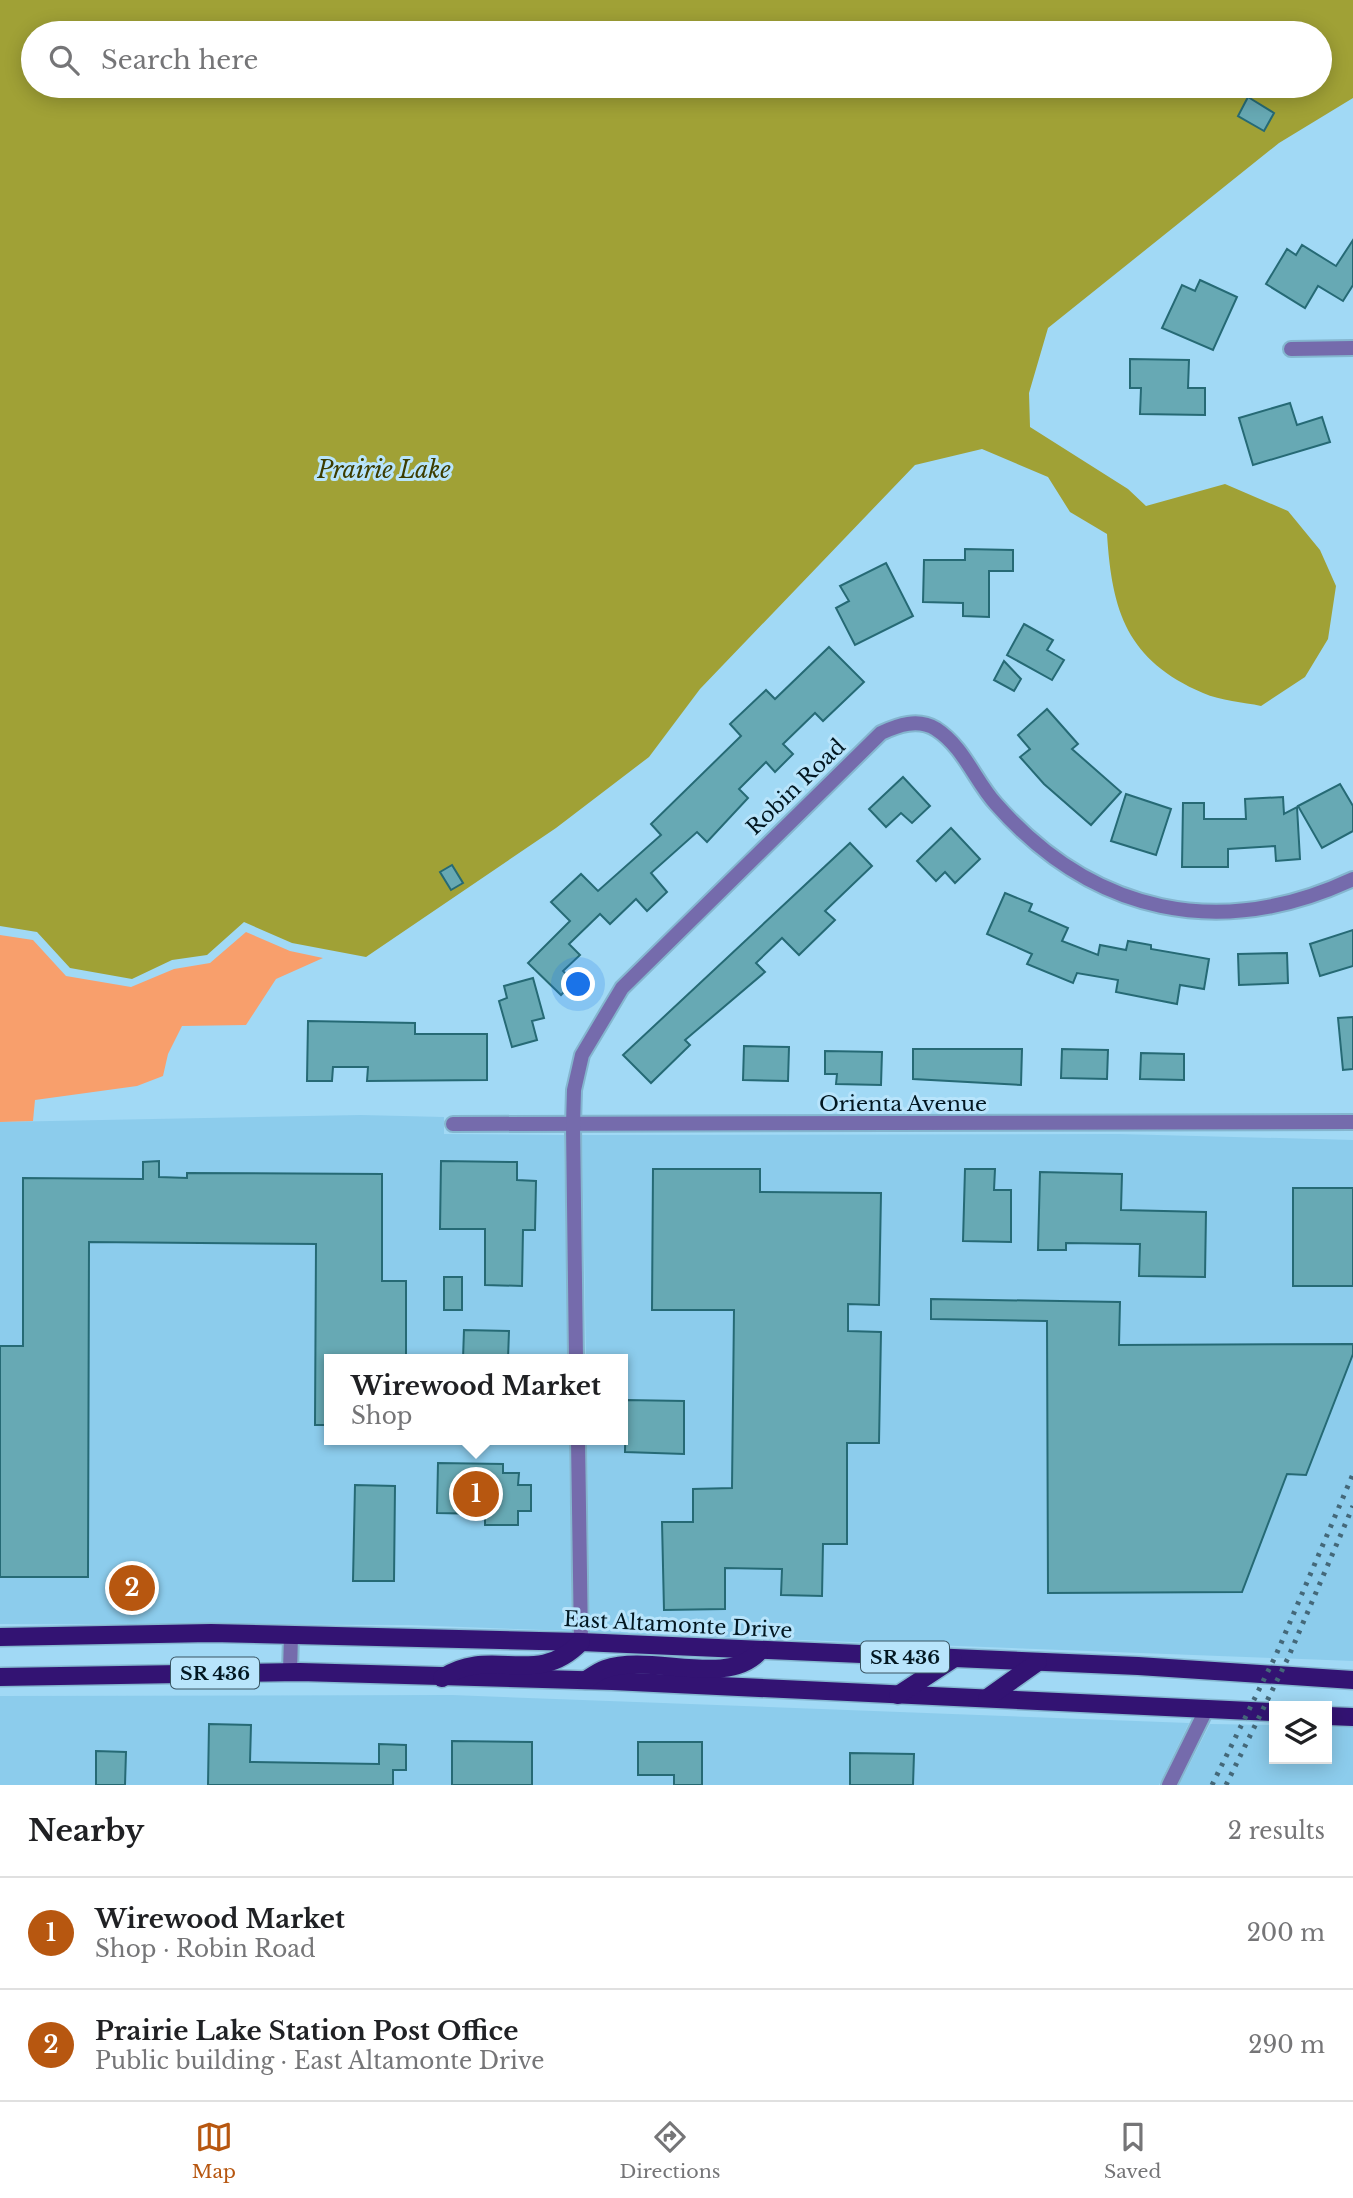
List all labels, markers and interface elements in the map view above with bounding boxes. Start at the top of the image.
search box [21,21,1332,98]
icon: search [45,41,83,79]
text: Search here [101,44,258,76]
water label: Prairie Lake [316,456,451,484]
street label: Robin Road [741,733,851,841]
your location [561,967,595,1001]
street label: Orienta Avenue [819,1091,987,1117]
popup [324,1354,628,1445]
text: Wirewood Market [351,1370,601,1402]
text: Shop [351,1402,412,1430]
pin: 1 [453,1468,499,1520]
pin: 2 [109,1562,155,1614]
street label: East Altamonte Drive [563,1606,793,1644]
road number: SR 436 [861,1642,949,1672]
road number: SR 436 [171,1658,259,1688]
map controls [1269,1701,1332,1764]
button: layers [1269,1701,1332,1764]
text: Nearby [28,1812,144,1849]
text: 2 results [1228,1817,1325,1845]
text: Wirewood Market [95,1903,345,1935]
text: 1 [46,1919,56,1947]
text: 200 m [1247,1919,1325,1947]
text: Shop · Robin Road [95,1935,316,1963]
text: Prairie Lake Station Post Office [95,2015,519,2047]
text: 2 [44,2031,58,2059]
text: 290 m [1248,2031,1325,2059]
text: Public building · East Altamonte Drive [95,2047,544,2075]
tab: Map [192,2118,236,2183]
tab: Directions [619,2118,720,2183]
tab: Saved [1104,2118,1161,2183]

